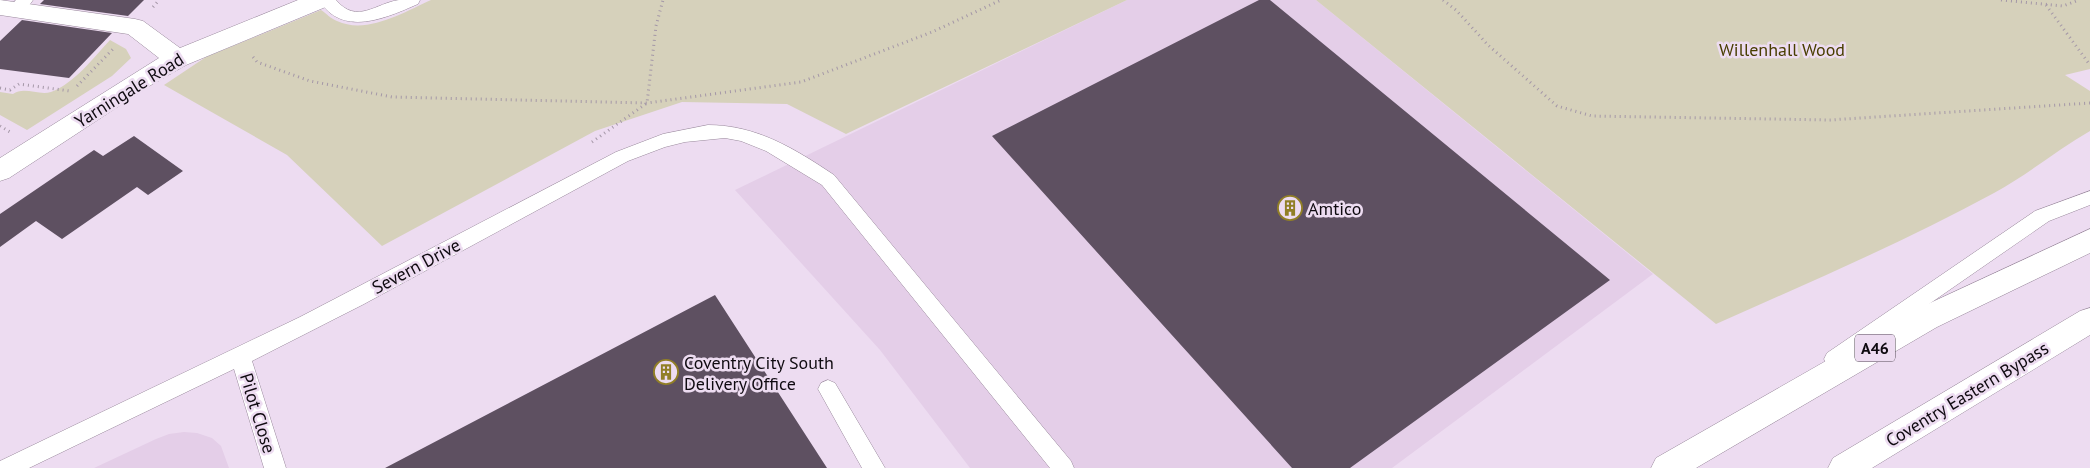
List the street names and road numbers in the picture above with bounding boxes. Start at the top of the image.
street label: Yarningale Road [70,47,188,133]
street label: Severn Drive [368,233,464,299]
road number: A46 [1855,334,1895,362]
street label: Coventry Eastern Bypass [1881,336,2053,452]
street label: Pilot Close [235,370,281,456]

